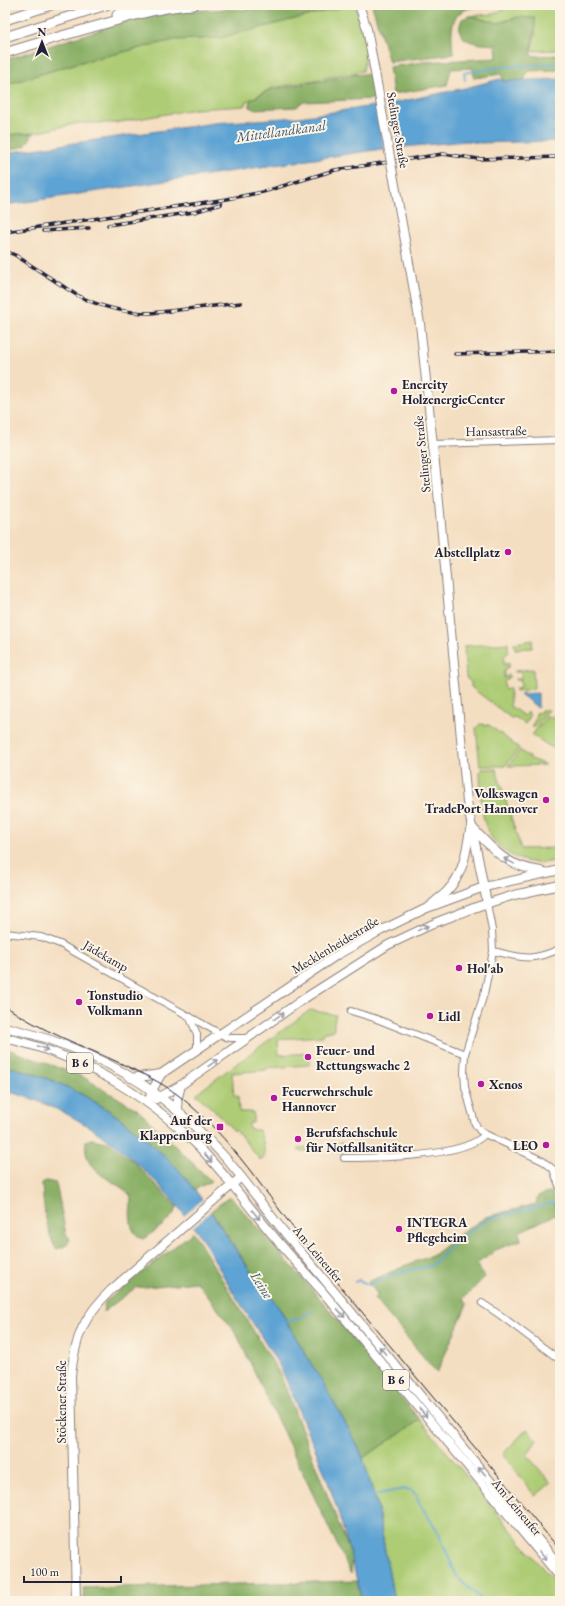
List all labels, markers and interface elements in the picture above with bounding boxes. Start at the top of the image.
north arrow [22,22,62,62]
text: N [38,25,47,39]
street label: Stelinger Straße [383,90,413,170]
water label: Mittellandkanal [234,116,328,146]
place label: Enercity HolzenergieCenter [402,376,506,408]
marker: Enercity HolzenergieCenter [389,386,399,396]
street label: Stelinger Straße [410,415,434,493]
street label: Hansastraße [465,422,527,440]
place label: Abstellplatz [433,544,500,561]
marker: Abstellplatz [503,547,513,557]
place label: Volkswagen TradePort Hannover [425,785,539,817]
marker: Volkswagen TradePort Hannover [541,795,551,805]
one-way arrow [503,857,515,865]
street label: Mecklenheidestraße [288,912,382,978]
one-way arrow [417,924,429,931]
street label: Jädekamp [79,936,132,976]
place label: Hol'ab [467,960,503,977]
marker: Hol'ab [454,963,464,973]
place label: Tonstudio Volkmann [87,987,143,1019]
marker: Tonstudio Volkmann [74,997,84,1007]
place label: Lidl [438,1008,461,1025]
marker: Lidl [425,1011,435,1021]
one-way arrow [273,1012,284,1020]
place label: Feuer- und Rettungswache 2 [316,1042,410,1074]
one-way arrow [36,1045,48,1053]
marker: Feuer- und Rettungswache 2 [303,1052,313,1062]
road number: B 6 [67,1053,93,1073]
one-way arrow [207,1059,218,1067]
place label: Xenos [488,1076,523,1093]
marker: Xenos [476,1079,486,1089]
place label: Feuerwehrschule Hannover [282,1083,374,1115]
marker: Feuerwehrschule Hannover [269,1093,279,1103]
place label: Auf der Klappenburg [140,1112,213,1144]
marker: Auf der Klappenburg [215,1122,225,1132]
place label: Berufsfachschule für Notfallsanitäter [306,1124,414,1156]
marker: Berufsfachschule für Notfallsanitäter [293,1134,303,1144]
place label: LEO [513,1137,538,1154]
marker: LEO [541,1140,551,1150]
one-way arrow [203,1152,212,1162]
one-way arrow [252,1209,260,1220]
place label: INTEGRA Pflegeheim [407,1214,468,1246]
street label: Am Leineufer [288,1221,347,1287]
marker: INTEGRA Pflegeheim [394,1224,404,1234]
water label: Leine [246,1267,278,1302]
one-way arrow [336,1308,345,1318]
one-way arrow [378,1345,387,1356]
street label: Stöckener Straße [53,1360,70,1444]
road number: B 6 [383,1370,409,1390]
one-way arrow [419,1408,428,1419]
one-way arrow [477,1466,486,1476]
street label: Am Leineufer [487,1474,546,1540]
one-way arrow [538,1551,547,1562]
scale bar [24,1558,121,1584]
text: 100 m [30,1564,60,1580]

